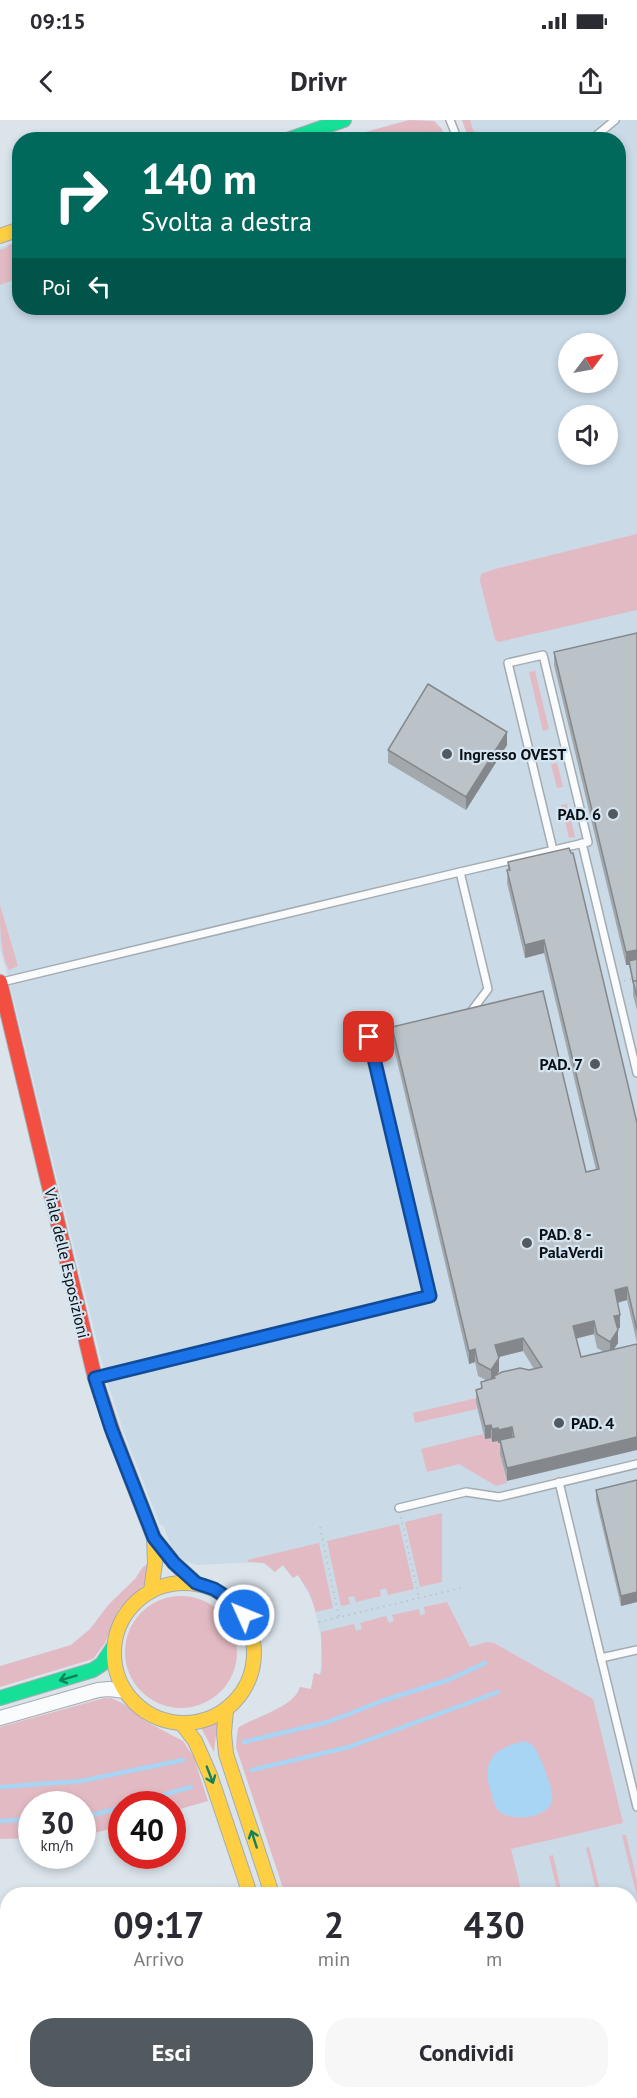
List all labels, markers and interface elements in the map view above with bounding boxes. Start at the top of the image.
text: 09:15 [30,7,86,35]
text: Drivr [290,64,347,98]
icon: back [30,65,63,98]
icon: share [574,65,607,98]
text: 140 m [141,151,257,206]
icon: right [42,156,120,234]
text: Svolta a destra [141,204,312,238]
icon: left [83,270,116,303]
text: Poi [42,273,71,301]
north arrow [558,333,618,393]
map controls [558,333,618,465]
button: sound [558,405,618,465]
place label: Ingresso OVEST [459,744,566,764]
marker: Ingresso OVEST [440,747,454,761]
place label: PAD. 6 [558,804,601,824]
marker: PAD. 6 [606,807,620,821]
pin [343,1011,394,1062]
icon: arrive [352,1020,385,1053]
place label: PAD. 7 [540,1054,583,1074]
marker: PAD. 7 [588,1057,602,1071]
street label: Viale delle Esposizioni [40,1185,94,1340]
place label: PAD. 8 - PalaVerdi [539,1224,603,1262]
marker: PAD. 8 - PalaVerdi [520,1236,534,1250]
place label: PAD. 4 [571,1413,614,1433]
marker: PAD. 4 [552,1416,566,1430]
position arrow [212,1583,276,1647]
one-way arrow [59,1673,78,1684]
one-way arrow [205,1765,216,1783]
speed limit sign: 40 [108,1791,186,1869]
text: 30 [40,1803,74,1842]
one-way arrow [248,1830,259,1849]
text: km/h [41,1836,73,1855]
text: 09:17 [113,1901,205,1948]
text: 2 [324,1901,344,1948]
text: 430 [464,1901,525,1948]
text: Arrivo [133,1946,184,1972]
text: min [318,1946,350,1972]
text: m [486,1946,502,1972]
button: Esci [30,2018,313,2087]
button: Condividi [325,2018,608,2087]

